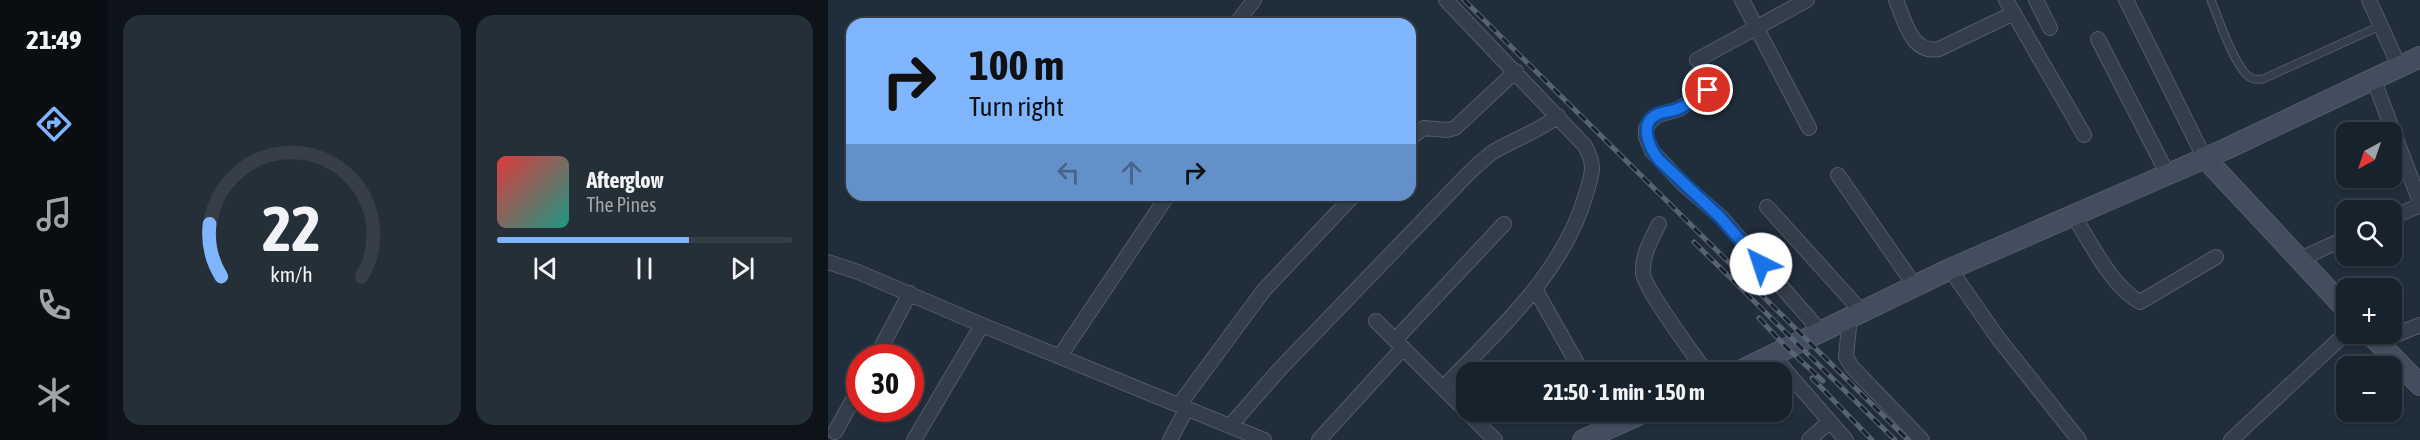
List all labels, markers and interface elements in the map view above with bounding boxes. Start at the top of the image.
text: 21:49 [26,24,82,55]
text: 100 m [969,41,1064,89]
icon: right [870,42,948,120]
pin [1682,64,1733,115]
icon: arrive [1691,73,1724,106]
text: Turn right [969,91,1064,122]
icon: directions [33,103,75,145]
north arrow [2336,122,2402,188]
map controls [2336,122,2402,422]
icon: left [1052,156,1085,189]
icon: ahead [1115,156,1148,189]
icon: right [1178,156,1211,189]
text: Afterglow [587,167,664,193]
icon: music [33,193,75,235]
text: 22 [262,193,321,264]
text: The Pines [587,193,656,216]
button: search [2336,200,2402,266]
position arrow [1729,232,1793,296]
icon: previous [529,252,562,285]
icon: pause [628,252,661,285]
icon: next [726,252,759,285]
text: km/h [270,262,313,287]
button: + [2336,278,2402,344]
icon: phone [33,284,75,326]
speed limit sign: 30 [846,344,924,422]
button: − [2336,356,2402,422]
icon: climate [33,374,75,416]
text: 21:50 · 1 min · 150 m [1543,379,1705,405]

